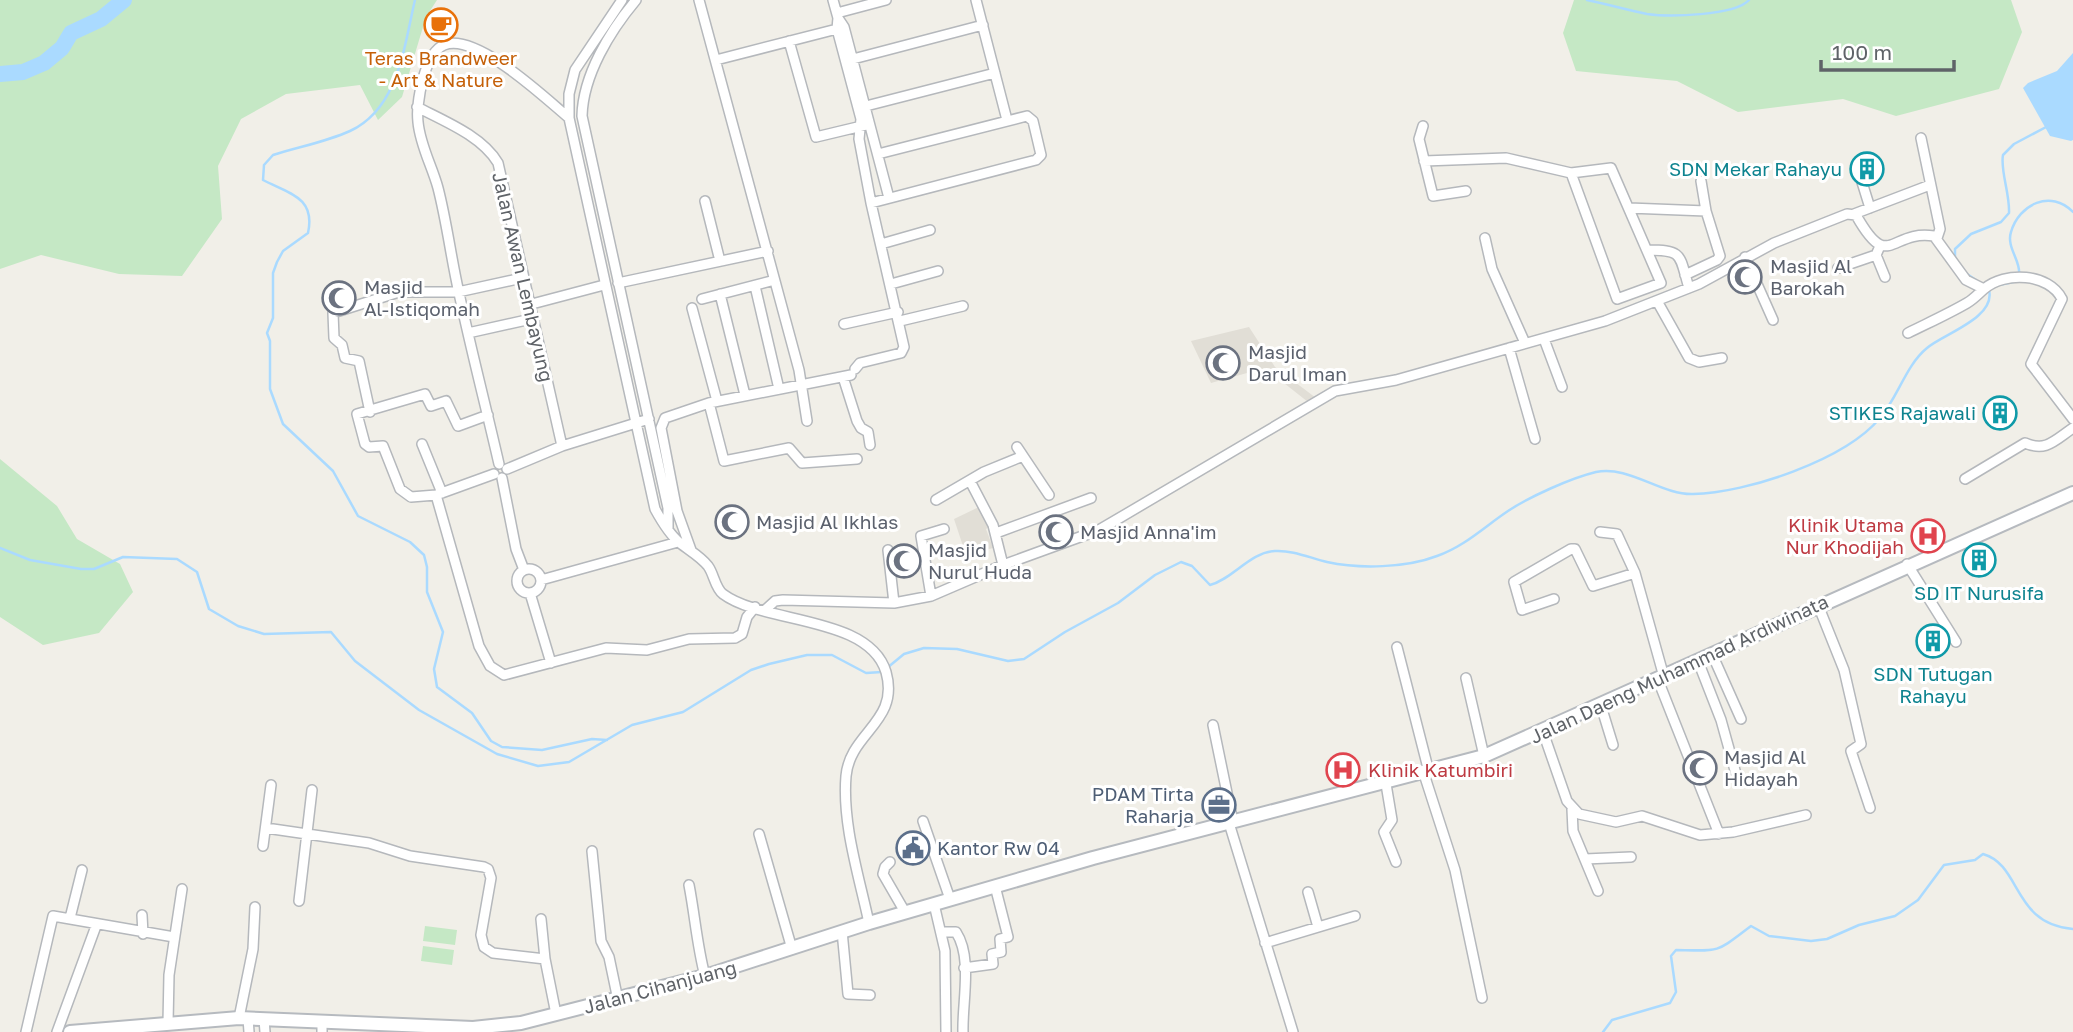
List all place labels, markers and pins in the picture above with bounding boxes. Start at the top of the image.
cafe icon: Teras Brandweer - Art & Nature [422,6,460,44]
place label: Teras Brandweer - Art & Nature [365,46,518,91]
building icon: SDN Mekar Rahayu [1848,150,1886,188]
place label: SDN Mekar Rahayu [1669,157,1842,180]
place label: Masjid Al Barokah [1770,254,1852,299]
mosque icon: Masjid Al Barokah [1726,258,1764,296]
place label: Masjid Al-Istiqomah [364,275,480,320]
mosque icon: Masjid Al-Istiqomah [320,279,358,317]
place label: Masjid Darul Iman [1248,340,1347,385]
mosque icon: Masjid Darul Iman [1204,344,1242,382]
building icon: STIKES Rajawali [1981,394,2019,432]
place label: STIKES Rajawali [1829,401,1976,424]
mosque icon: Masjid Al Ikhlas [713,503,751,541]
place label: Masjid Al Ikhlas [756,510,898,533]
mosque icon: Masjid Anna'im [1037,513,1075,551]
place label: Klinik Utama Nur Khodijah [1785,513,1904,558]
hospital icon: Klinik Utama Nur Khodijah [1909,517,1947,555]
place label: Masjid Anna'im [1080,520,1217,543]
place label: Masjid Nurul Huda [928,538,1032,583]
building icon: SD IT Nurusifa [1960,541,1998,579]
mosque icon: Masjid Nurul Huda [885,542,923,580]
place label: SD IT Nurusifa [1914,581,2044,604]
building icon: SDN Tutugan Rahayu [1914,622,1952,660]
place label: SDN Tutugan Rahayu [1873,662,1993,707]
place label: Masjid Al Hidayah [1724,745,1806,790]
mosque icon: Masjid Al Hidayah [1681,749,1719,787]
hospital icon: Klinik Katumbiri [1324,751,1362,789]
place label: Klinik Katumbiri [1368,758,1513,781]
place label: PDAM Tirta Raharja [1092,782,1194,827]
office icon: PDAM Tirta Raharja [1200,786,1238,824]
public building icon: Kantor Rw 04 [894,829,932,867]
place label: Kantor Rw 04 [937,836,1060,859]

